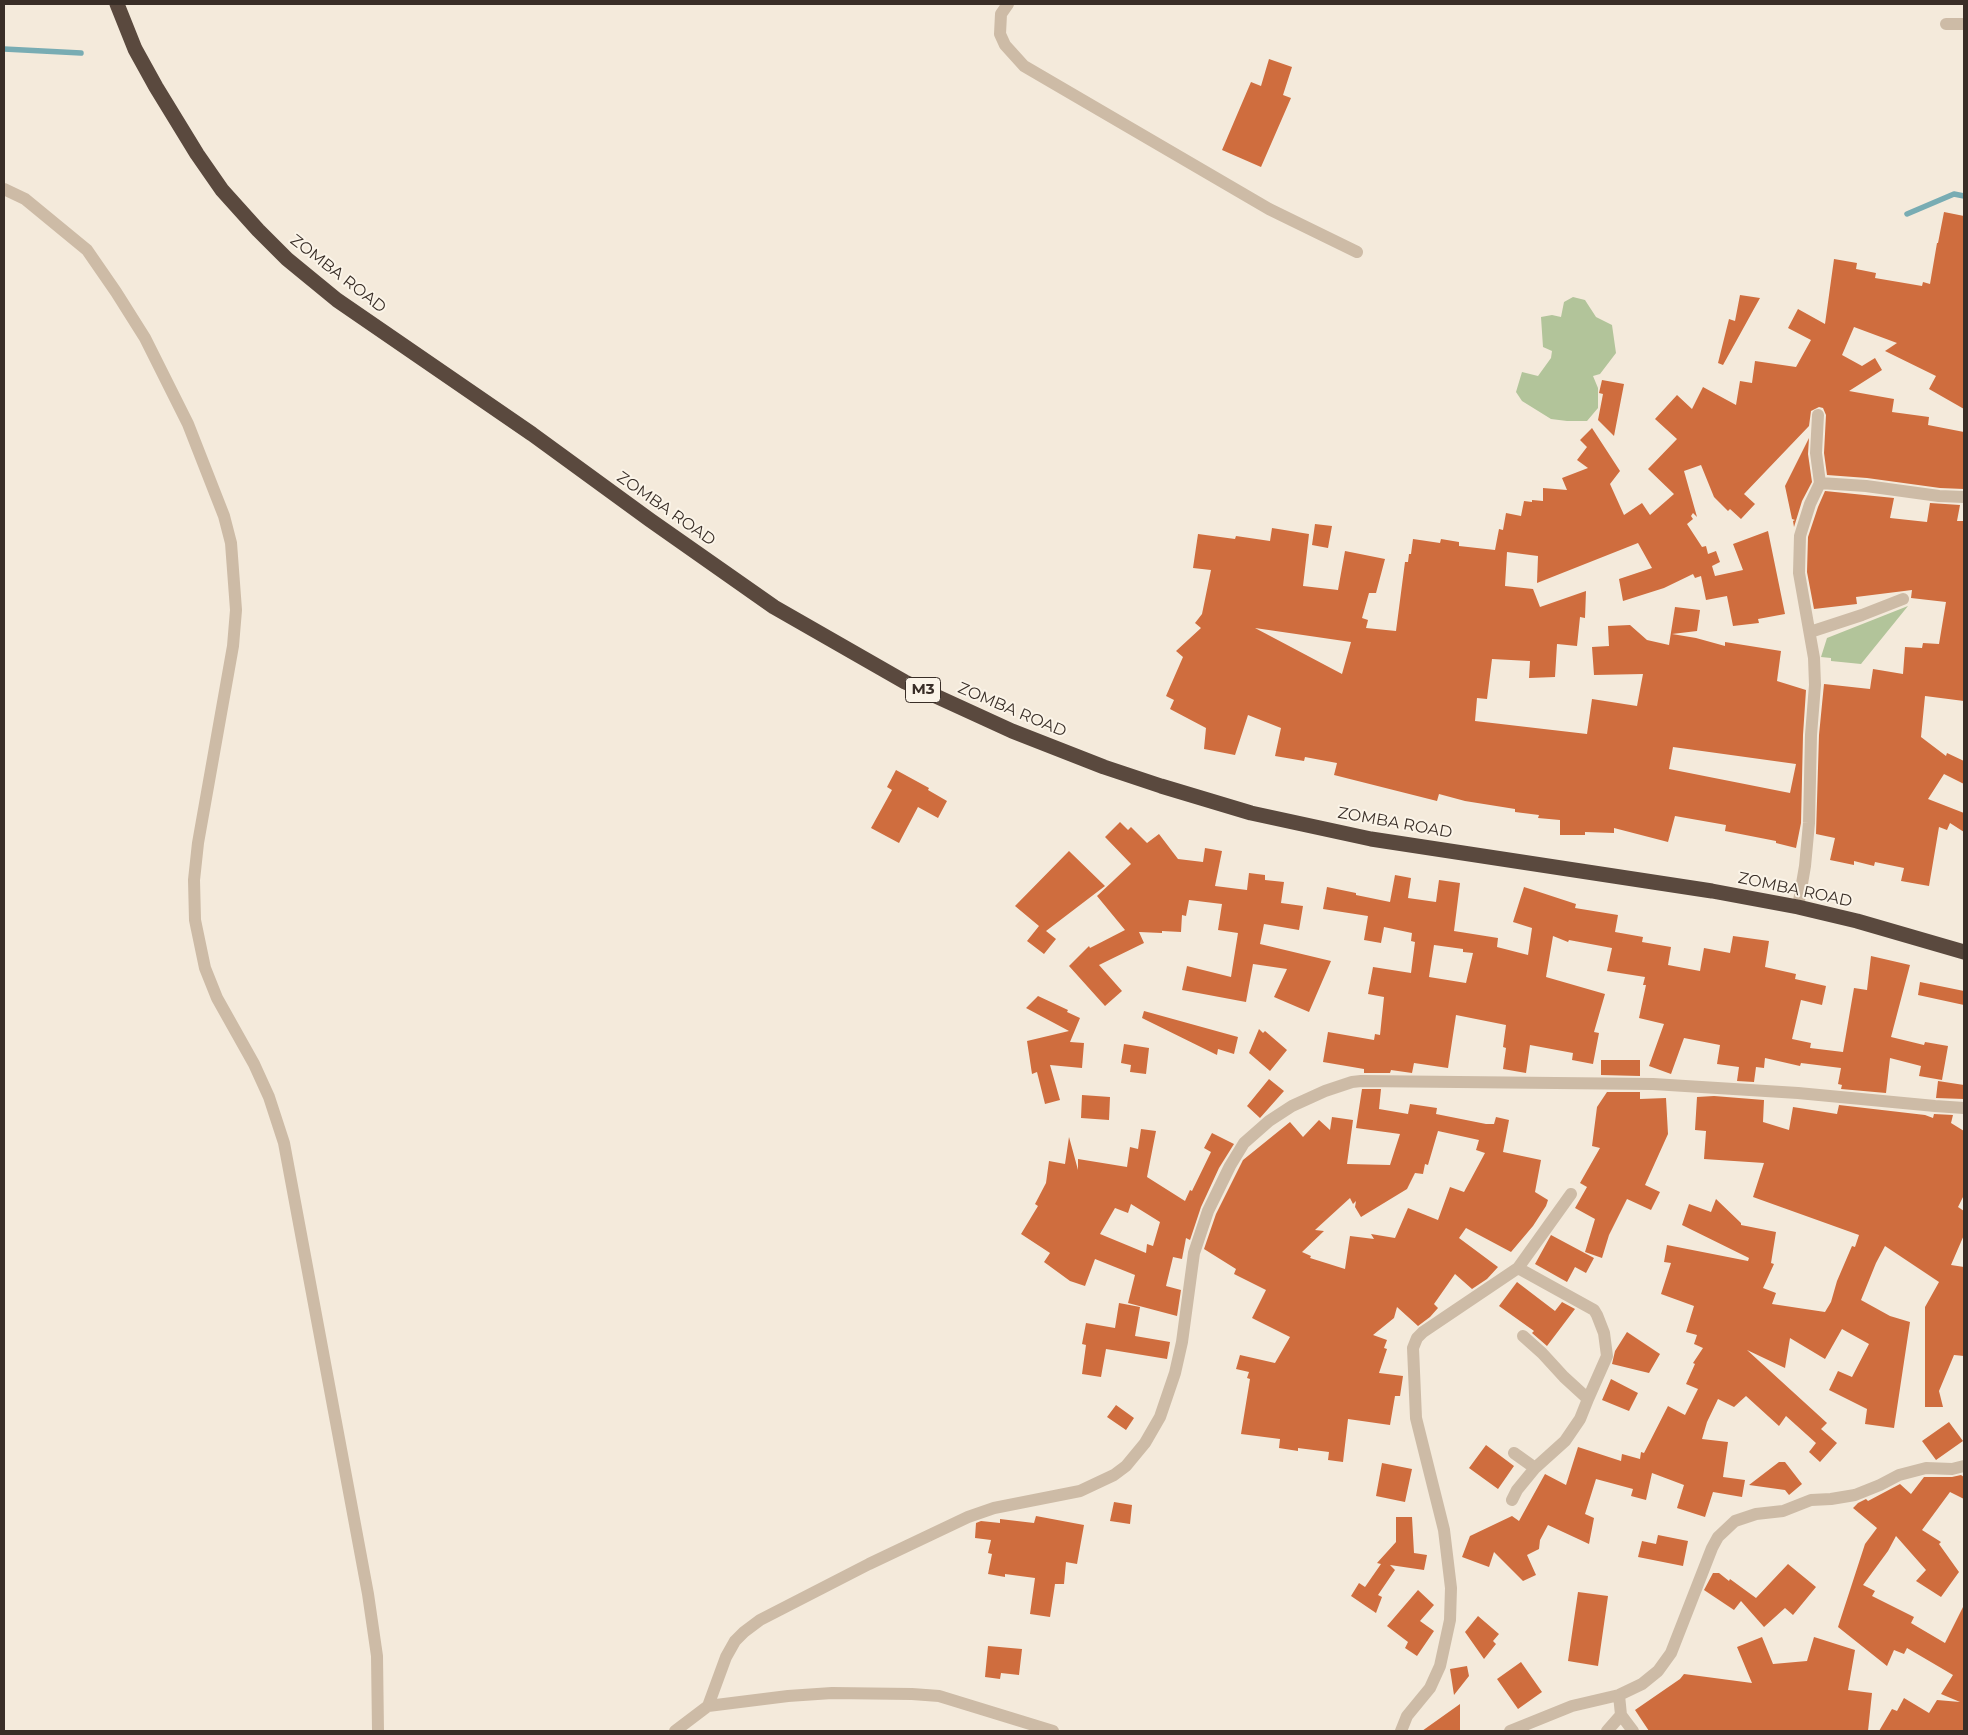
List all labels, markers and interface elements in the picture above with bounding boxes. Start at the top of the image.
street label: ZOMBA ROAD [286,231,390,317]
street label: ZOMBA ROAD [613,468,719,550]
road number: M3 [906,678,940,702]
street label: ZOMBA ROAD [955,678,1069,742]
street label: ZOMBA ROAD [1336,803,1454,843]
street label: ZOMBA ROAD [1736,869,1854,911]

